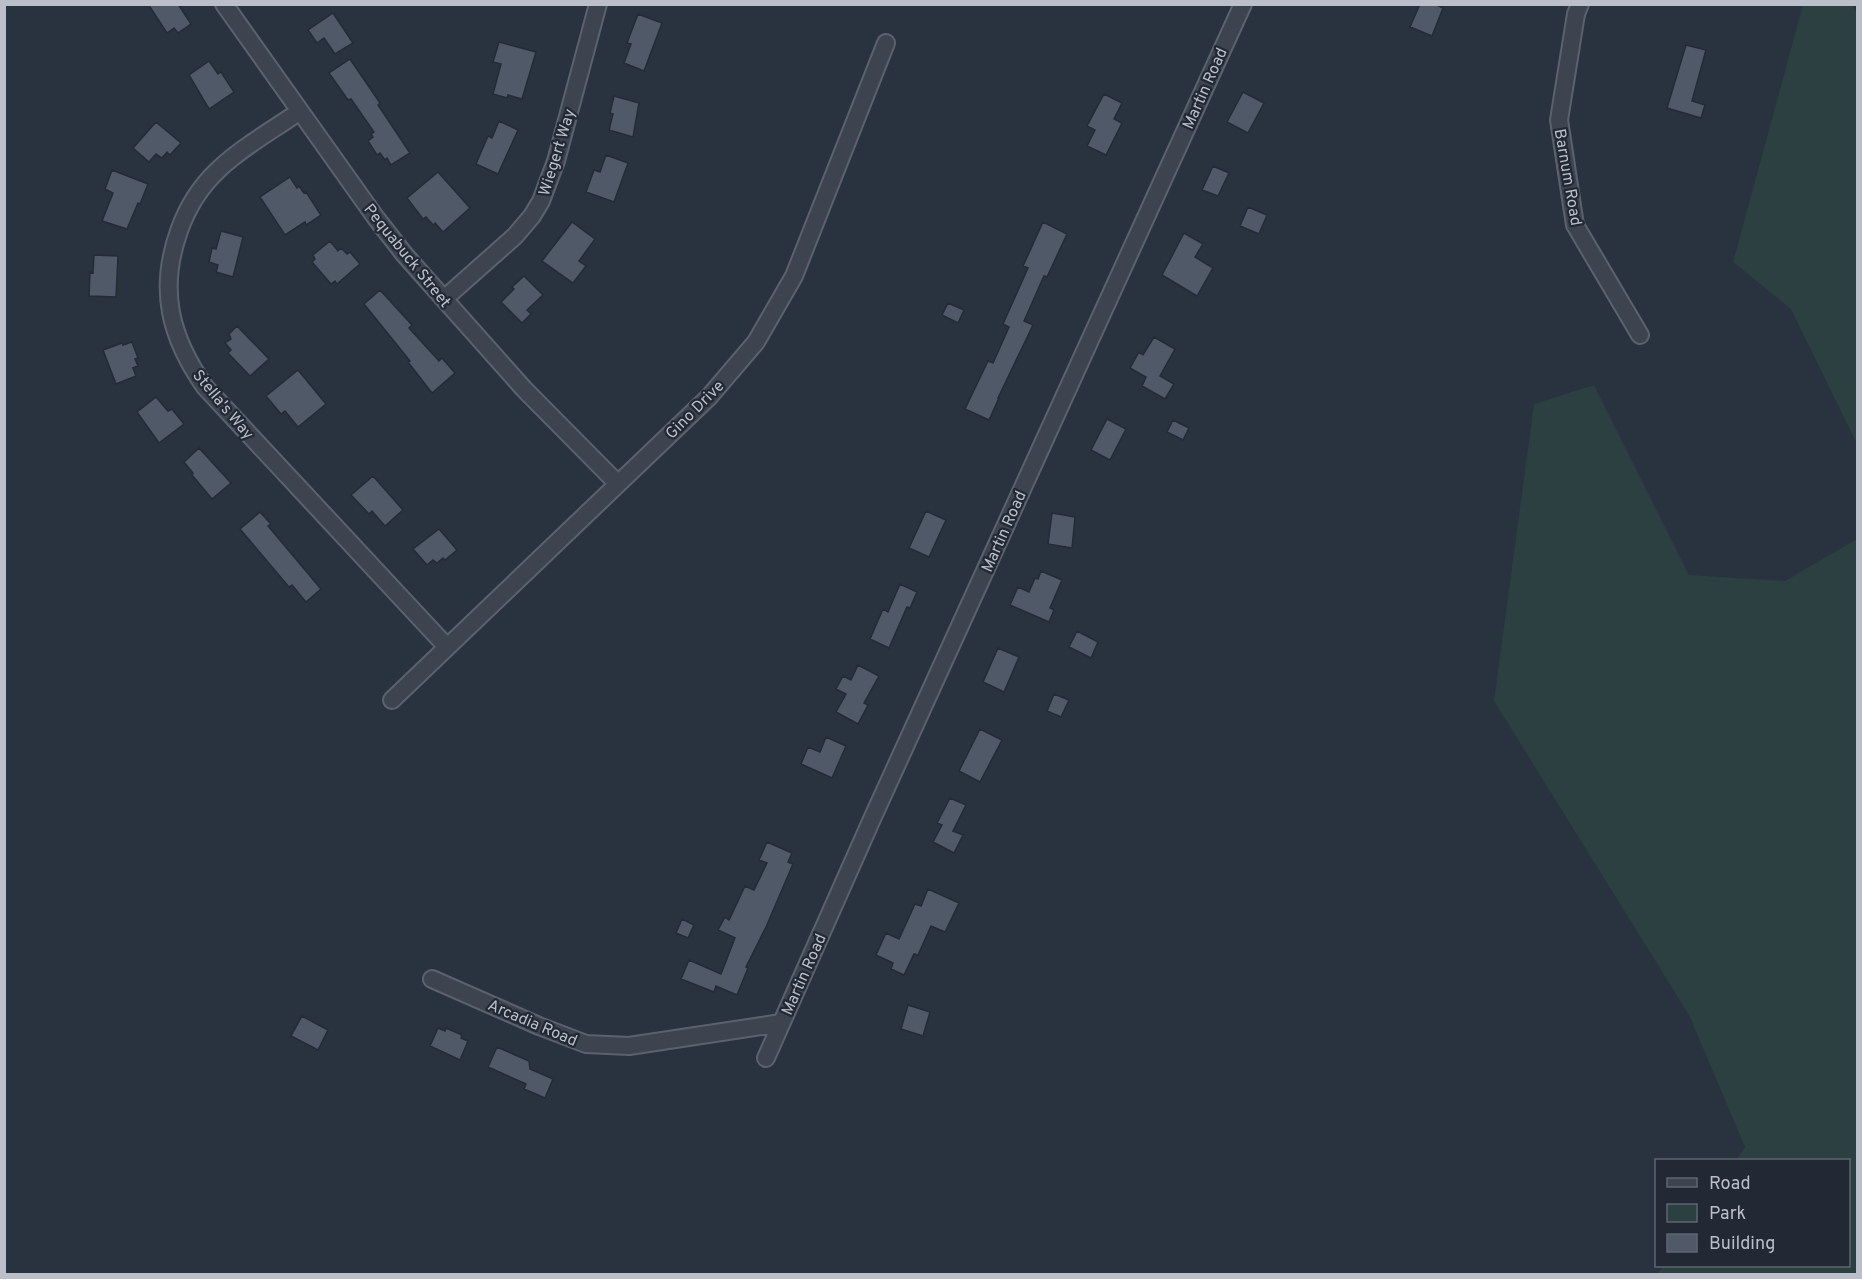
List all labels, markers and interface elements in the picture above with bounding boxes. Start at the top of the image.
street label: Martin Road [1179,45,1233,133]
street label: Wiegert Way [535,107,581,199]
street label: Barnum Road [1549,127,1585,227]
street label: Pequabuck Street [358,200,454,312]
street label: Stella's Way [187,366,257,444]
street label: Gino Drive [662,377,729,444]
street label: Martin Road [978,488,1032,576]
street label: Martin Road [778,931,832,1019]
street label: Arcadia Road [484,996,580,1052]
legend [1655,1159,1850,1267]
text: Road [1709,1173,1751,1196]
text: Park [1709,1203,1746,1226]
text: Building [1709,1233,1775,1256]

